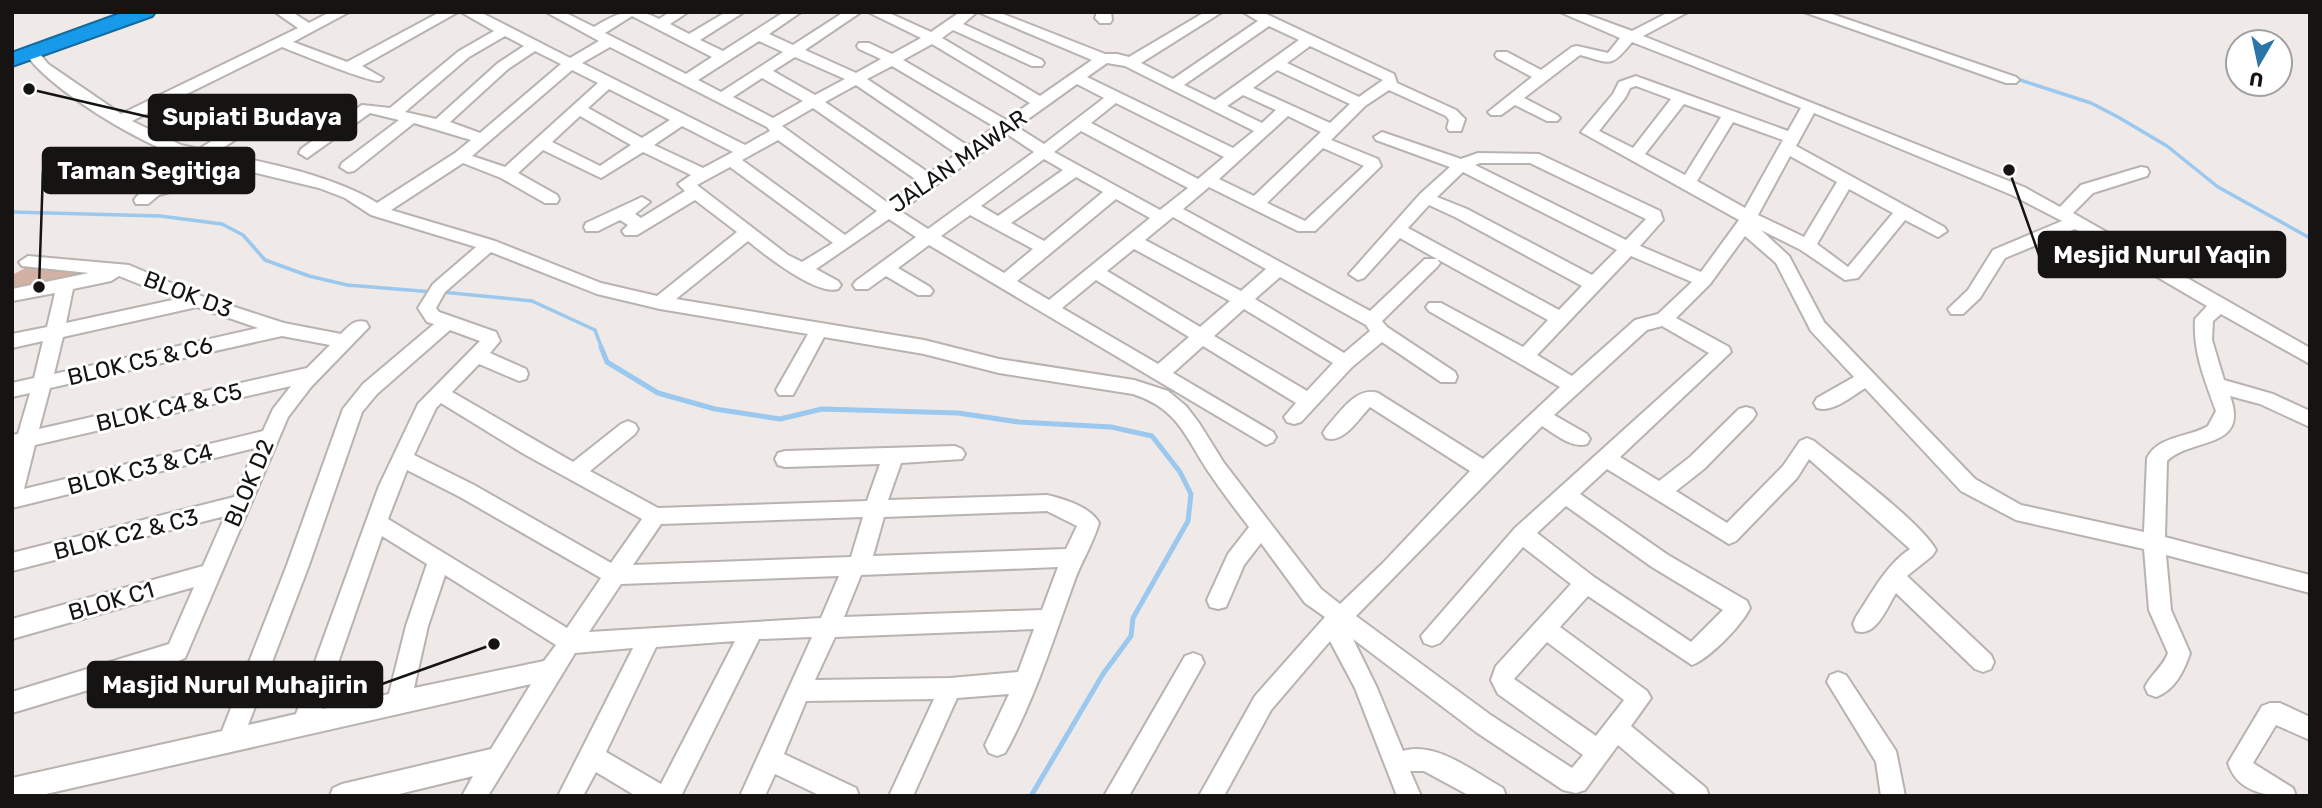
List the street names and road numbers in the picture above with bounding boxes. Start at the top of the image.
street label: JALAN MAWAR [884,103,1032,219]
street label: BLOK D3 [140,264,236,324]
street label: BLOK C5 & C6 [65,331,215,391]
street label: BLOK C4 & C5 [93,377,245,437]
street label: BLOK D2 [218,435,280,531]
street label: BLOK C3 & C4 [64,437,216,501]
street label: BLOK C2 & C3 [51,503,201,565]
street label: BLOK C1 [65,575,157,627]

